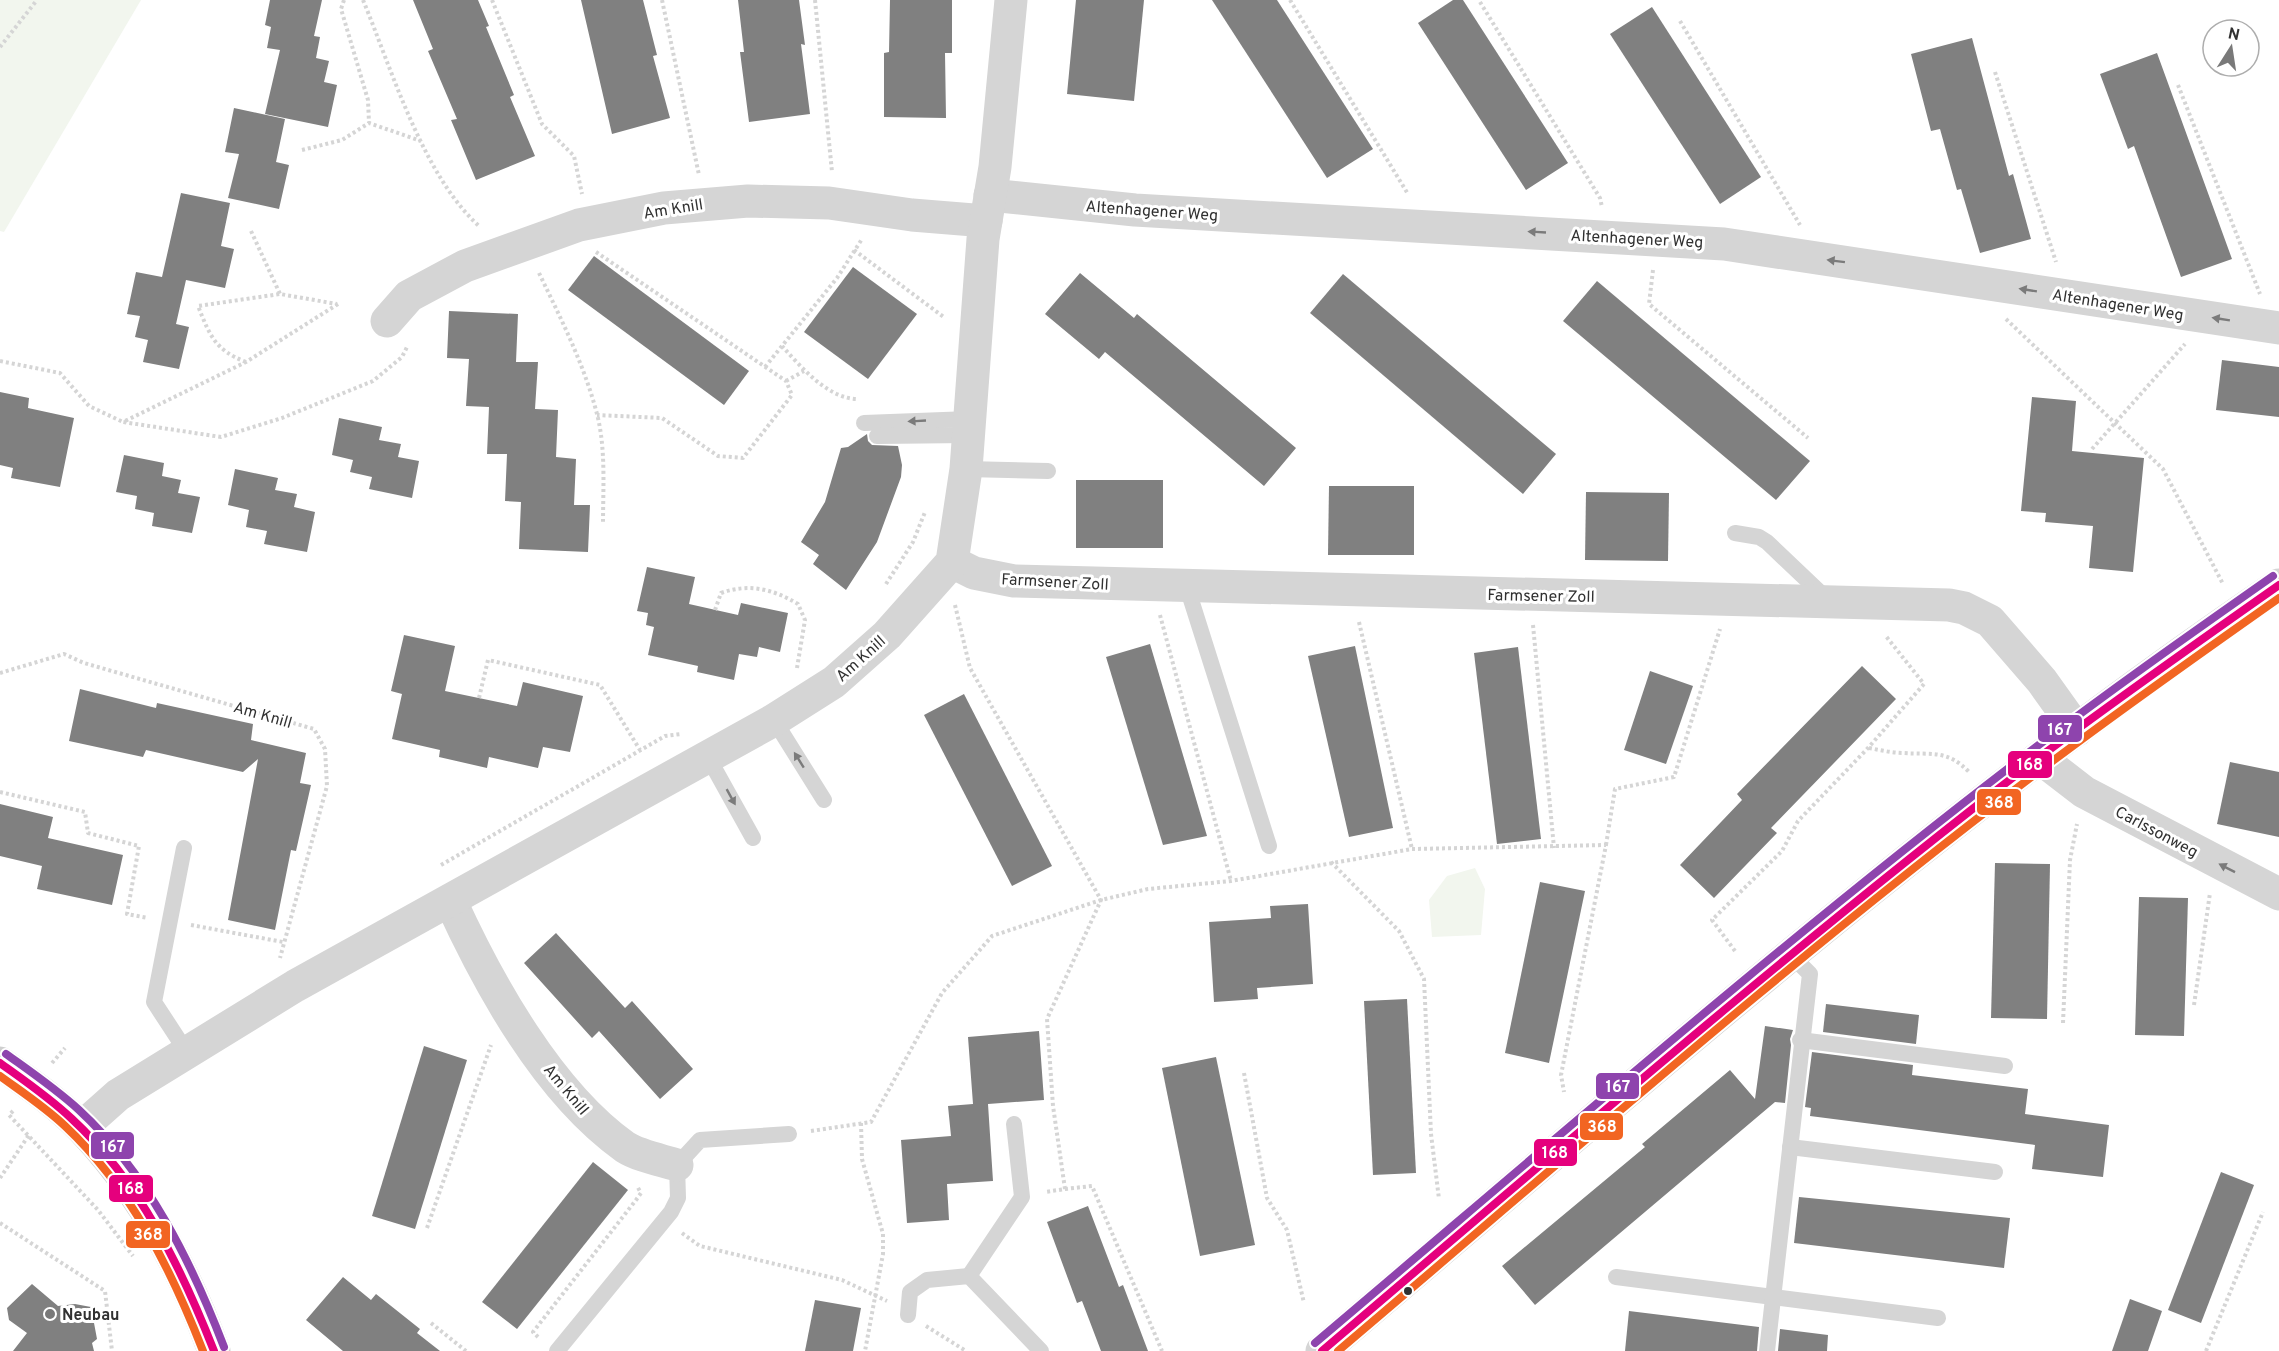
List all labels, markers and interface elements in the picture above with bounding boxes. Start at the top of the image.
north arrow [2201,18,2261,78]
text: N [2226,24,2241,46]
street label: Am Knill [642,195,705,225]
street label: Altenhagener Weg [1085,197,1219,227]
street label: Altenhagener Weg [1570,227,1704,253]
one-way arrow [1528,228,1547,237]
one-way arrow [1826,256,1845,266]
one-way arrow [2019,285,2038,294]
street label: Altenhagener Weg [2051,286,2185,326]
one-way arrow [2212,315,2231,324]
one-way arrow [908,416,927,425]
street label: Farmsener Zoll [1001,570,1109,596]
street label: Farmsener Zoll [1487,586,1595,608]
street label: Am Knill [832,632,890,687]
street label: Am Knill [231,698,294,734]
line badge: 167 [2037,714,2083,743]
text: 167 [2048,721,2072,741]
line badge: 168 [2007,750,2053,779]
one-way arrow [793,752,804,768]
text: 168 [2017,756,2043,776]
line badge: 368 [1976,788,2022,816]
one-way arrow [726,789,736,806]
text: 368 [1984,794,2014,814]
street label: Carlssonweg [2111,803,2201,863]
one-way arrow [2218,863,2236,873]
street label: Am Knill [538,1061,592,1120]
line badge: 167 [1595,1072,1640,1100]
text: 167 [1606,1078,1630,1098]
line badge: 368 [1579,1112,1624,1141]
text: 368 [1587,1118,1617,1138]
line badge: 167 [90,1131,135,1160]
text: 167 [101,1138,125,1158]
line badge: 168 [1533,1138,1578,1167]
text: 168 [1542,1144,1568,1164]
line badge: 168 [108,1174,154,1203]
text: 168 [118,1180,144,1200]
line badge: 368 [125,1220,171,1249]
text: 368 [133,1226,163,1246]
unlabelled marker [1402,1285,1414,1297]
place label: Neubau [62,1306,120,1326]
marker: Neubau [43,1307,57,1321]

